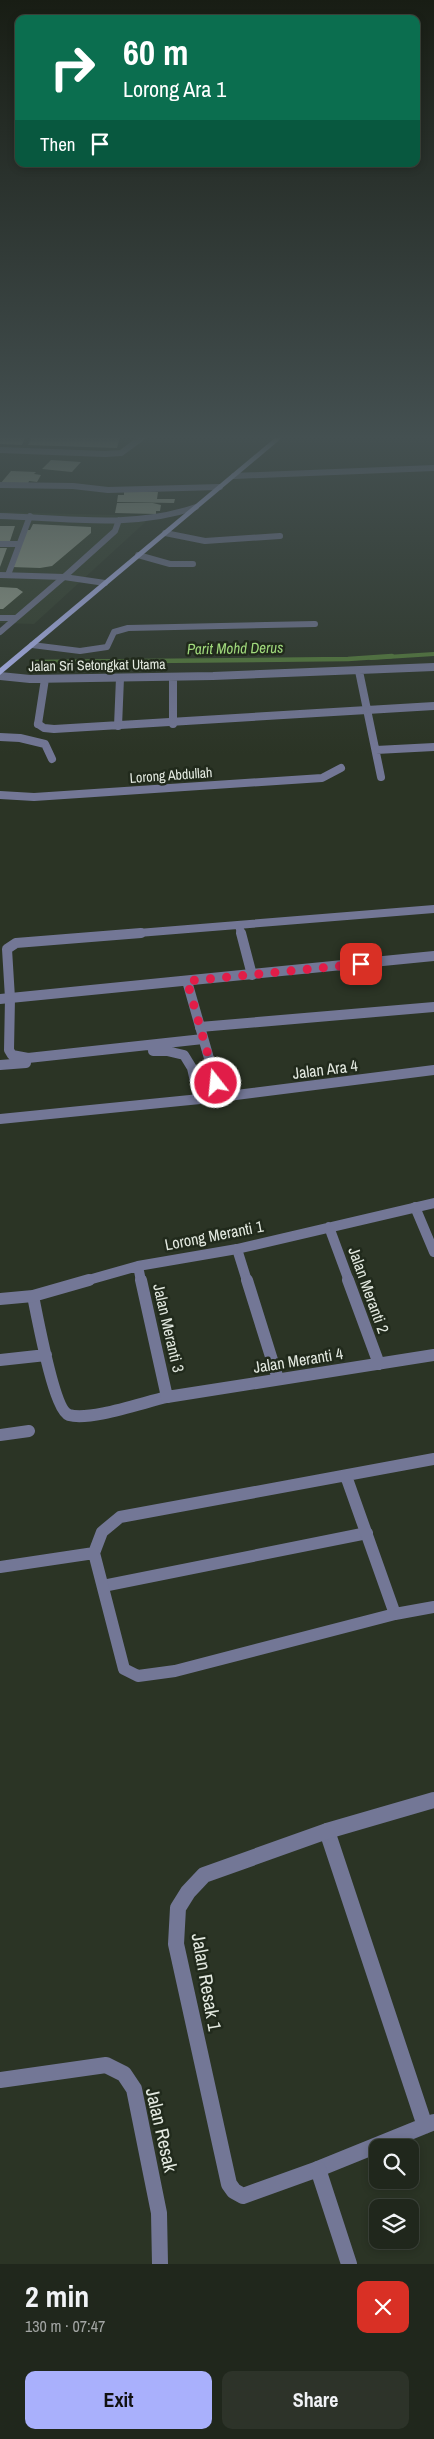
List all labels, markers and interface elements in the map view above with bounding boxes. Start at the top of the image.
text: 60 m [123,29,188,76]
icon: right [40,35,105,100]
text: Lorong Ara 1 [123,74,226,104]
icon: arrive [86,130,114,158]
text: Then [40,131,76,157]
water label: Parit Mohd Derus [187,637,283,659]
street label: Jalan Sri Setongkat Utama [28,655,166,675]
street label: Lorong Abdullah [129,763,213,787]
pin [340,943,382,985]
icon: arrive [347,950,375,978]
street label: Jalan Ara 4 [291,1054,359,1084]
position arrow [189,1056,241,1108]
street label: Lorong Meranti 1 [163,1215,266,1255]
street label: Jalan Meranti 2 [343,1244,395,1336]
street label: Jalan Meranti 3 [148,1281,190,1375]
street label: Jalan Meranti 4 [252,1342,344,1378]
street label: Jalan Resak 1 [186,1931,228,2033]
street label: Jalan Resak [140,2085,184,2175]
map controls [369,2139,419,2249]
button: search [369,2139,419,2189]
button: layers [369,2199,419,2249]
text: 2 min [25,2276,89,2316]
button: close [357,2281,409,2333]
text: 130 m · 07:47 [25,2315,105,2337]
button: Exit [25,2371,212,2429]
button: Share [222,2371,409,2429]

